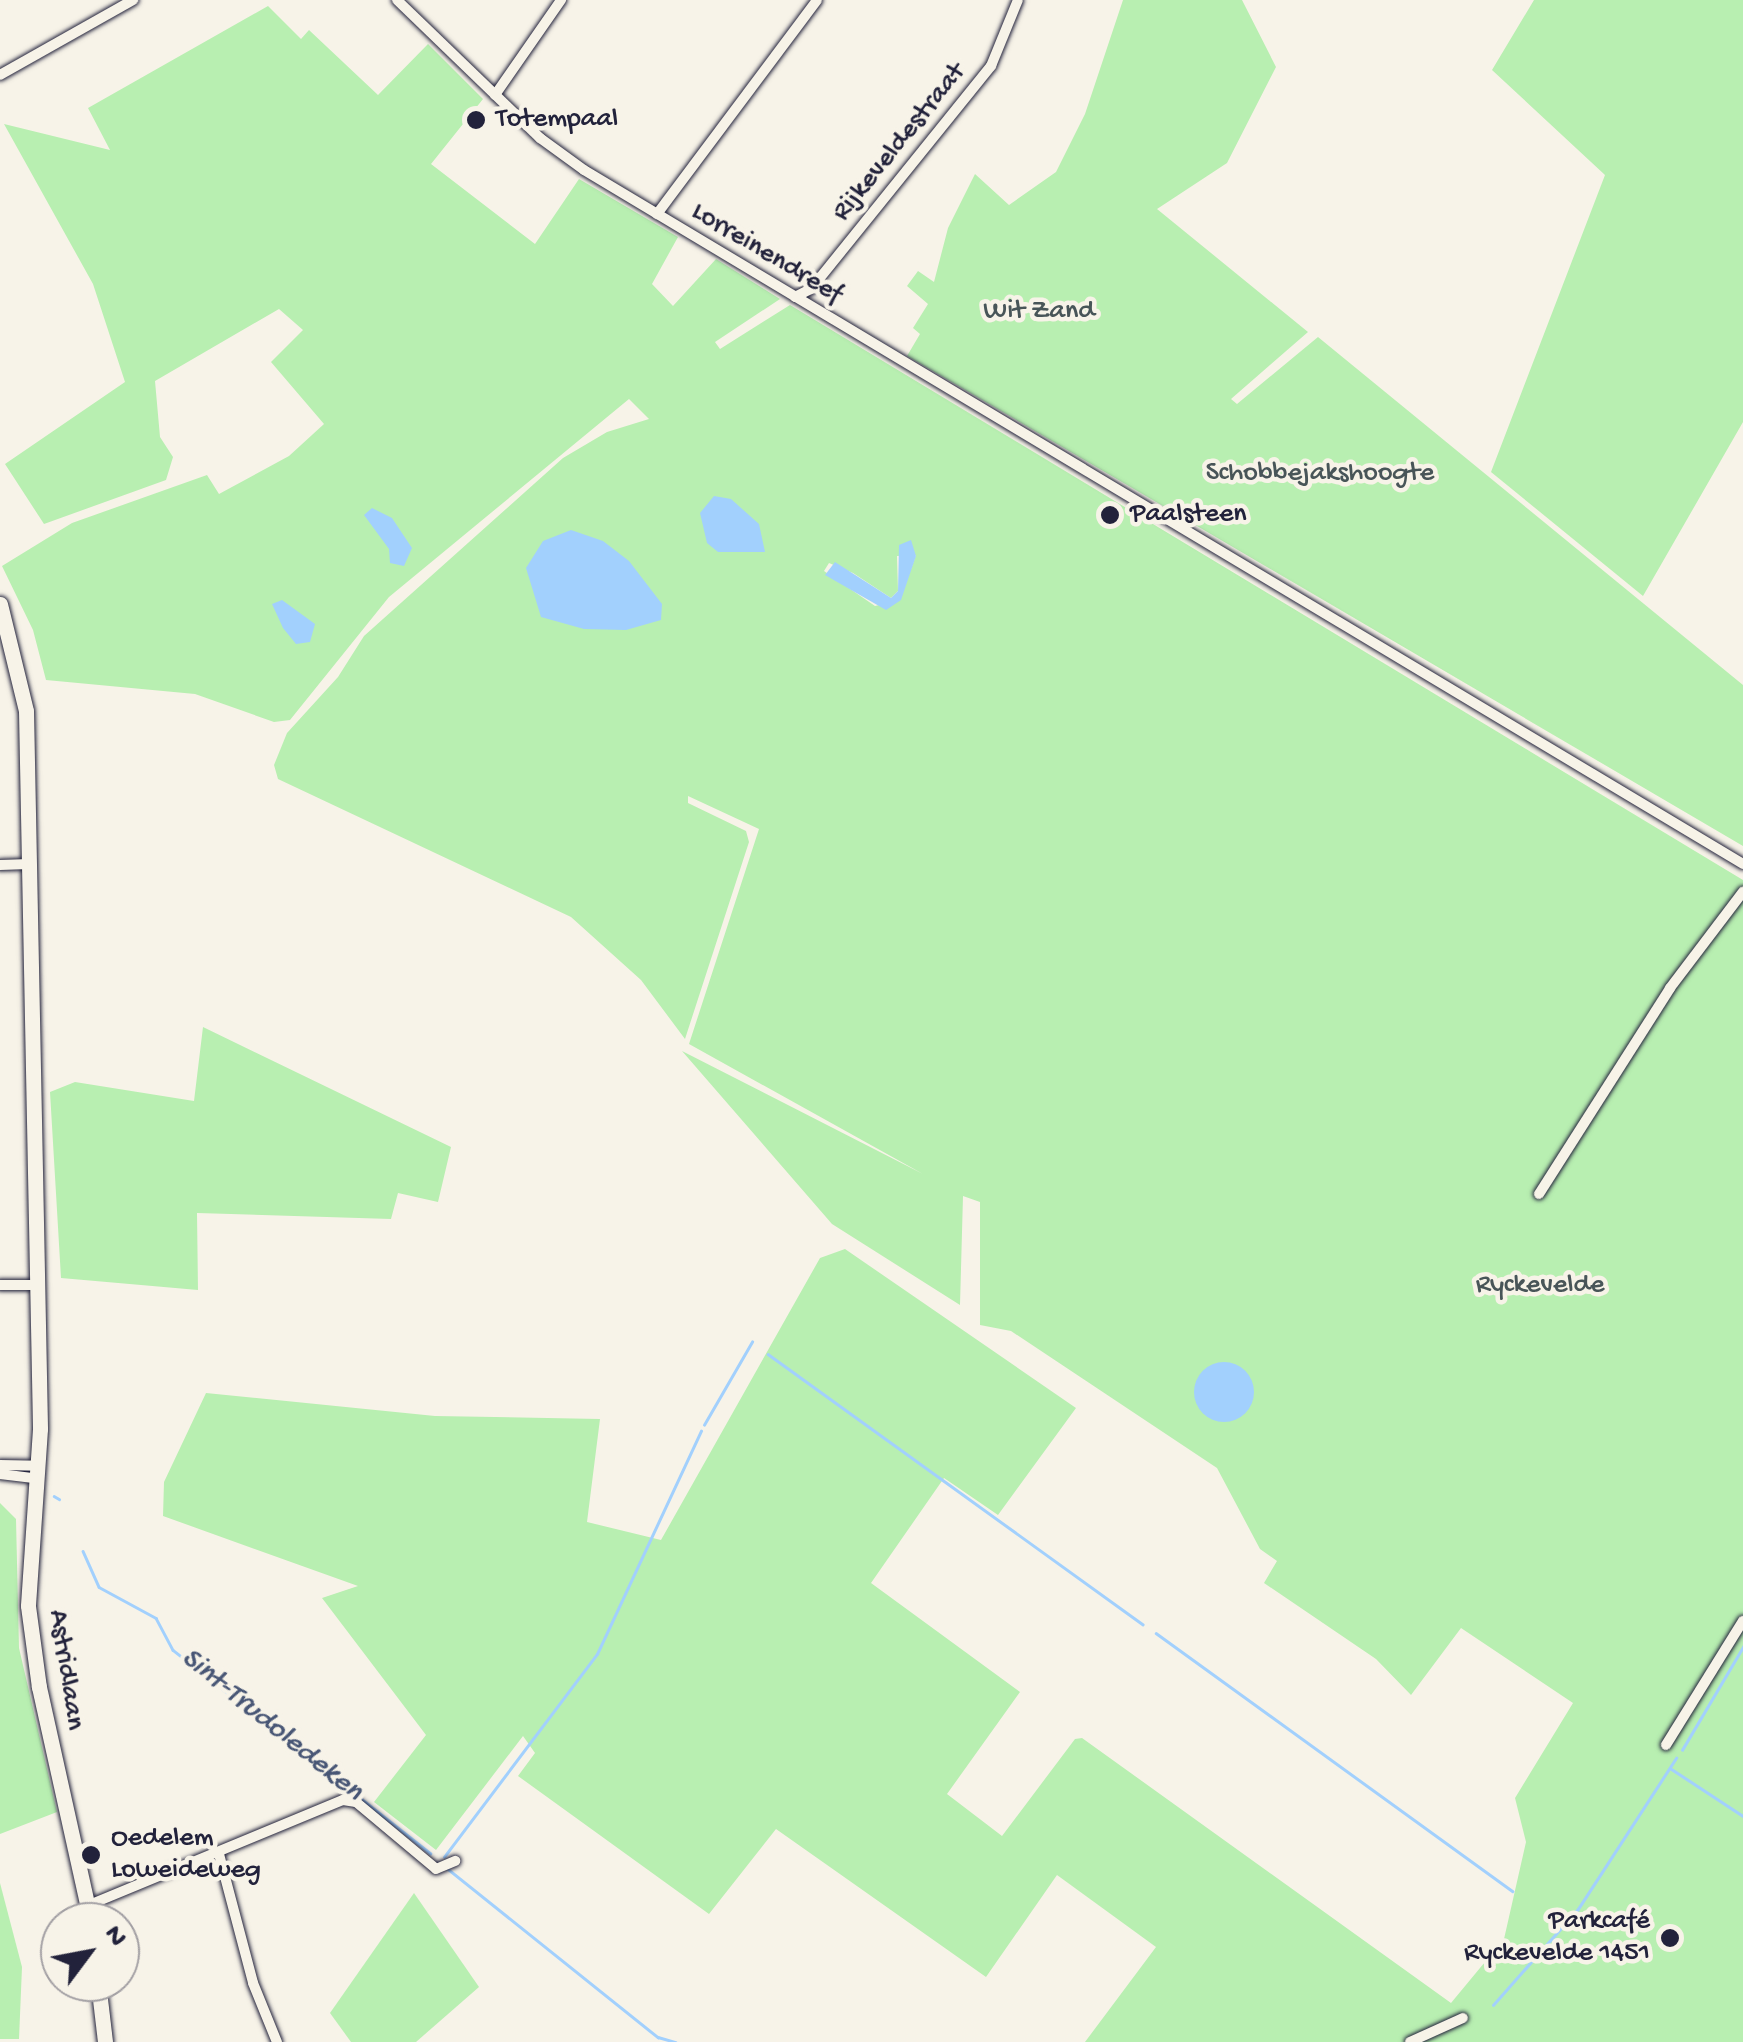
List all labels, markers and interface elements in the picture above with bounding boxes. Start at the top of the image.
street label: Rijkeveldestraat [826,57,974,229]
place label: Totempaal [496,103,618,137]
marker: Totempaal [465,109,487,131]
street label: Lorreinendreef [684,196,848,312]
park label: Wit Zand [983,295,1095,329]
park label: Schobbejakshoogte [1206,457,1434,491]
place label: Paalsteen [1130,498,1247,532]
marker: Paalsteen [1099,504,1121,526]
park label: Ryckevelde [1476,1269,1604,1303]
street label: Astridlaan [39,1608,91,1732]
water label: Sint-Trudoledeken [173,1642,369,1810]
place label: Oedelem Loweideweg [111,1822,261,1888]
marker: Oedelem Loweideweg [80,1844,102,1866]
north arrow [40,1902,140,2002]
place label: Parkcafé Ryckevelde 1451 [1464,1905,1650,1971]
text: N [95,1920,133,1953]
marker: Parkcafé Ryckevelde 1451 [1659,1927,1681,1949]

